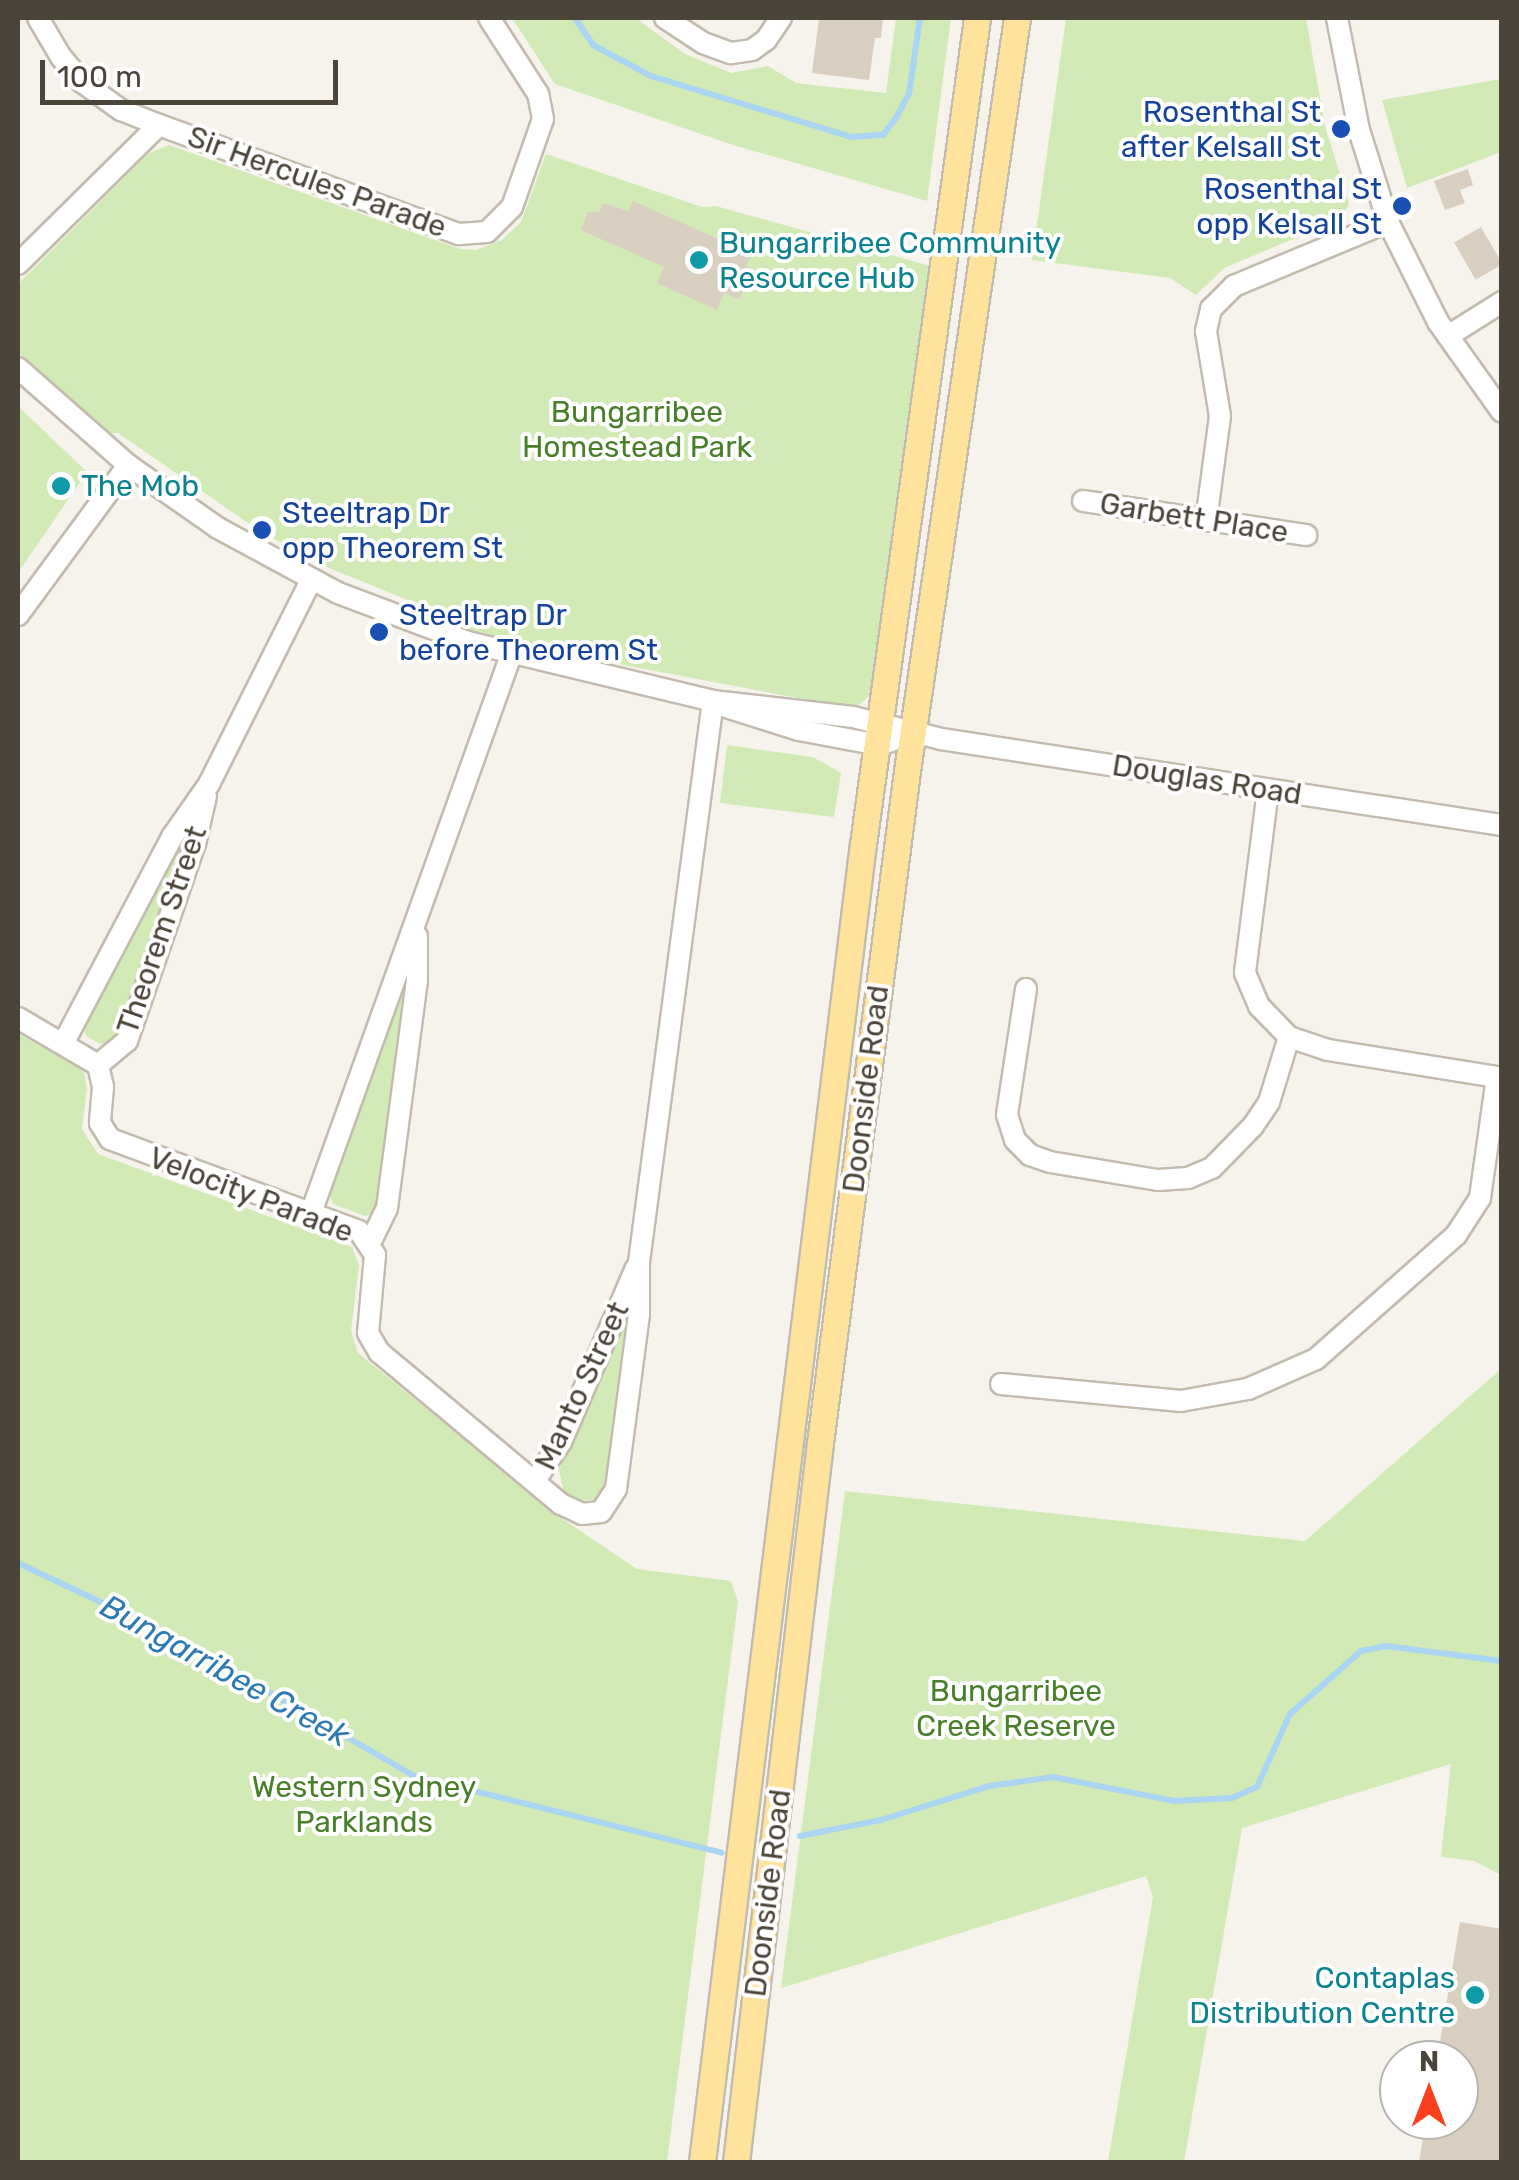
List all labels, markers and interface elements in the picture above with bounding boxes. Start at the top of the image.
scale bar [45,40,342,102]
text: 100 m [57,59,142,95]
place label: Rosenthal St after Kelsall St [1120,94,1321,164]
street label: Sir Hercules Parade [182,118,452,246]
marker: Rosenthal St after Kelsall St [1330,118,1352,140]
place label: Rosenthal St opp Kelsall St [1196,171,1382,242]
marker: Rosenthal St opp Kelsall St [1391,195,1413,217]
place label: Bungarribee Community Resource Hub [719,225,1061,296]
marker: Bungarribee Community Resource Hub [688,249,710,271]
park label: Bungarribee Homestead Park [522,394,752,464]
place label: The Mob [81,468,199,504]
marker: The Mob [50,475,72,497]
street label: Garbett Place [1097,485,1291,551]
place label: Steeltrap Dr opp Theorem St [282,495,504,566]
marker: Steeltrap Dr opp Theorem St [251,519,273,541]
place label: Steeltrap Dr before Theorem St [399,597,659,668]
marker: Steeltrap Dr before Theorem St [368,621,390,643]
street label: Douglas Road [1110,747,1304,813]
street label: Theorem Street [110,821,214,1039]
street label: Doonside Road [835,983,897,1195]
street label: Velocity Parade [143,1139,359,1251]
street label: Manto Street [527,1296,637,1476]
water label: Bungarribee Creek [94,1587,356,1755]
park label: Bungarribee Creek Reserve [916,1673,1116,1744]
park label: Western Sydney Parklands [252,1769,476,1840]
street label: Doonside Road [737,1787,799,1999]
place label: Contaplas Distribution Centre [1189,1960,1455,2030]
marker: Contaplas Distribution Centre [1464,1984,1486,2006]
north arrow [1379,2040,1479,2140]
text: N [1419,2045,1439,2078]

